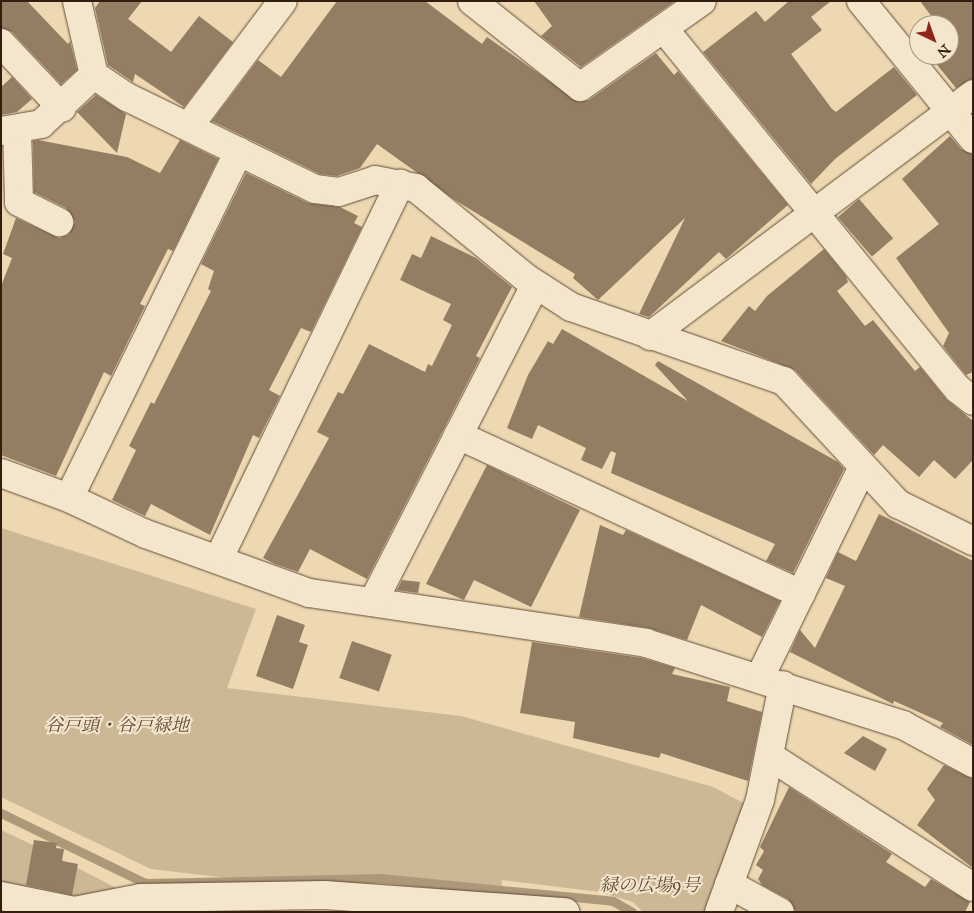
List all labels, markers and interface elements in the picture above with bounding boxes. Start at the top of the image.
north arrow [909,15,959,65]
text: N [934,40,954,61]
park label: 谷戸頭・谷戸緑地 [45,714,189,736]
park label: 緑の広場9号 [600,874,700,896]

